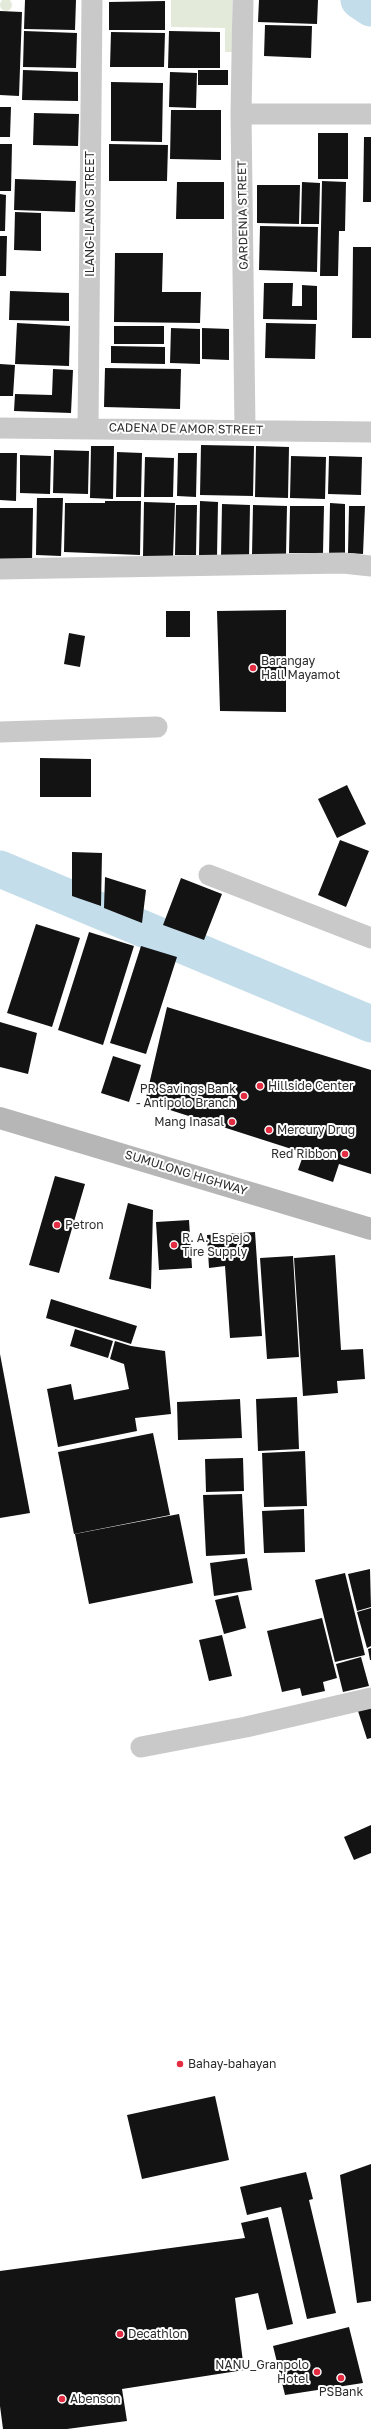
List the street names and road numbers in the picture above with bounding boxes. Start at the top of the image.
street label: ILANG-ILANG STREET [83,151,97,277]
street label: GARDENIA STREET [235,160,251,270]
street label: CADENA DE AMOR STREET [109,420,263,438]
street label: SUMULONG HIGHWAY [123,1148,249,1198]

